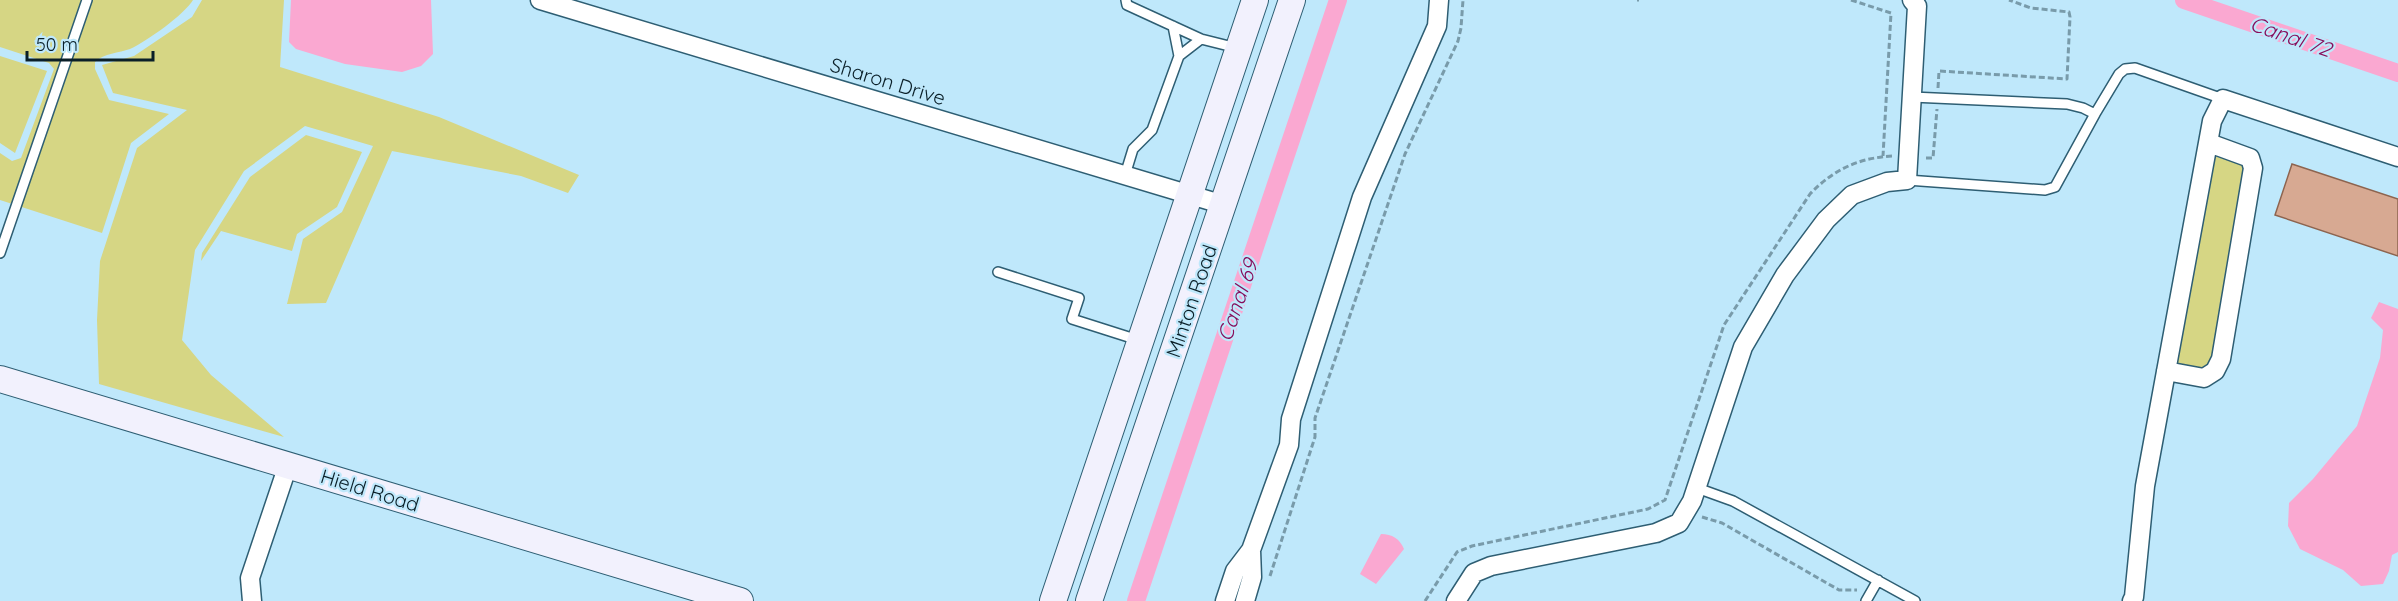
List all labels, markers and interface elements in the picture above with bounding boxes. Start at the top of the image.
water label: Canal 72 [2247,10,2337,63]
scale bar [27,24,153,62]
text: 50 m [36,33,78,56]
street label: Sharon Drive [827,52,949,110]
street label: Minton Road [1160,241,1222,361]
water label: Canal 69 [1211,253,1264,344]
street label: Hield Road [318,463,422,517]

